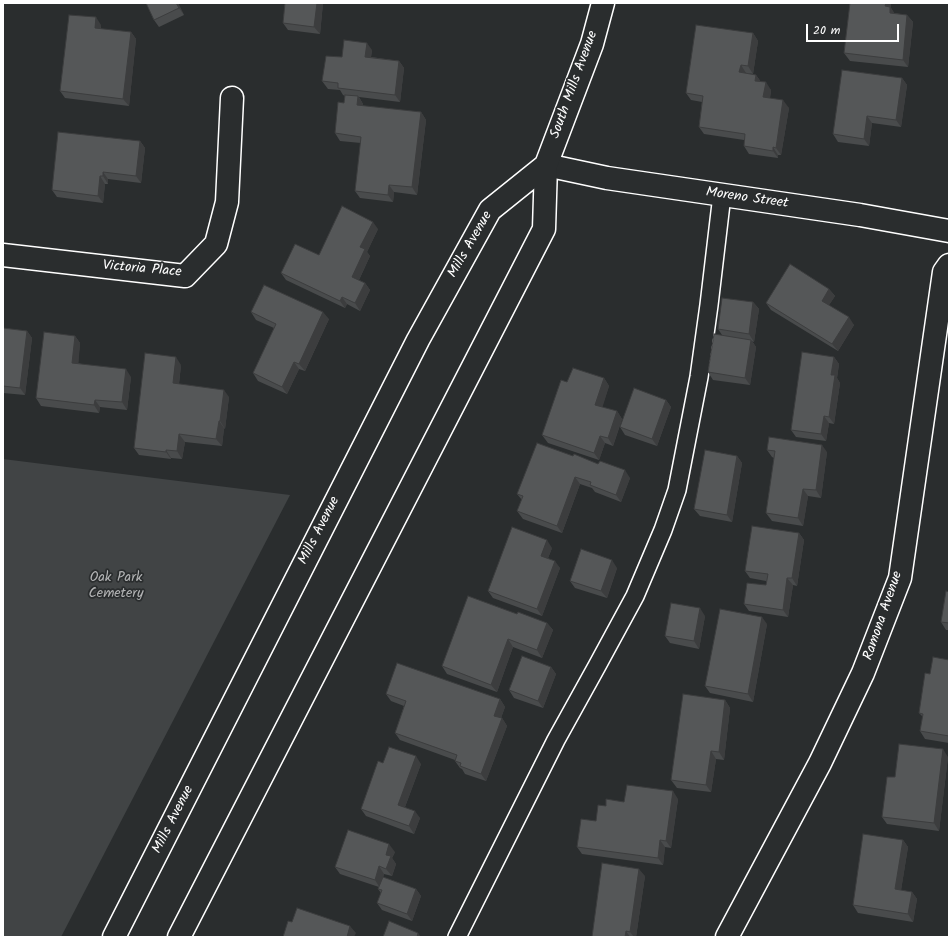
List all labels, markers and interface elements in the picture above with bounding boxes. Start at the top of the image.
scale bar [808,16,901,42]
text: 20 m [813,21,840,40]
street label: South Mills Avenue [548,29,602,141]
street label: Moreno Street [705,185,789,213]
street label: Mills Avenue [445,209,497,281]
street label: Victoria Place [102,258,182,282]
street label: Mills Avenue [296,494,344,568]
street label: Ramona Avenue [861,569,907,663]
park label: Oak Park Cemetery [88,571,144,604]
street label: Mills Avenue [150,783,198,857]

